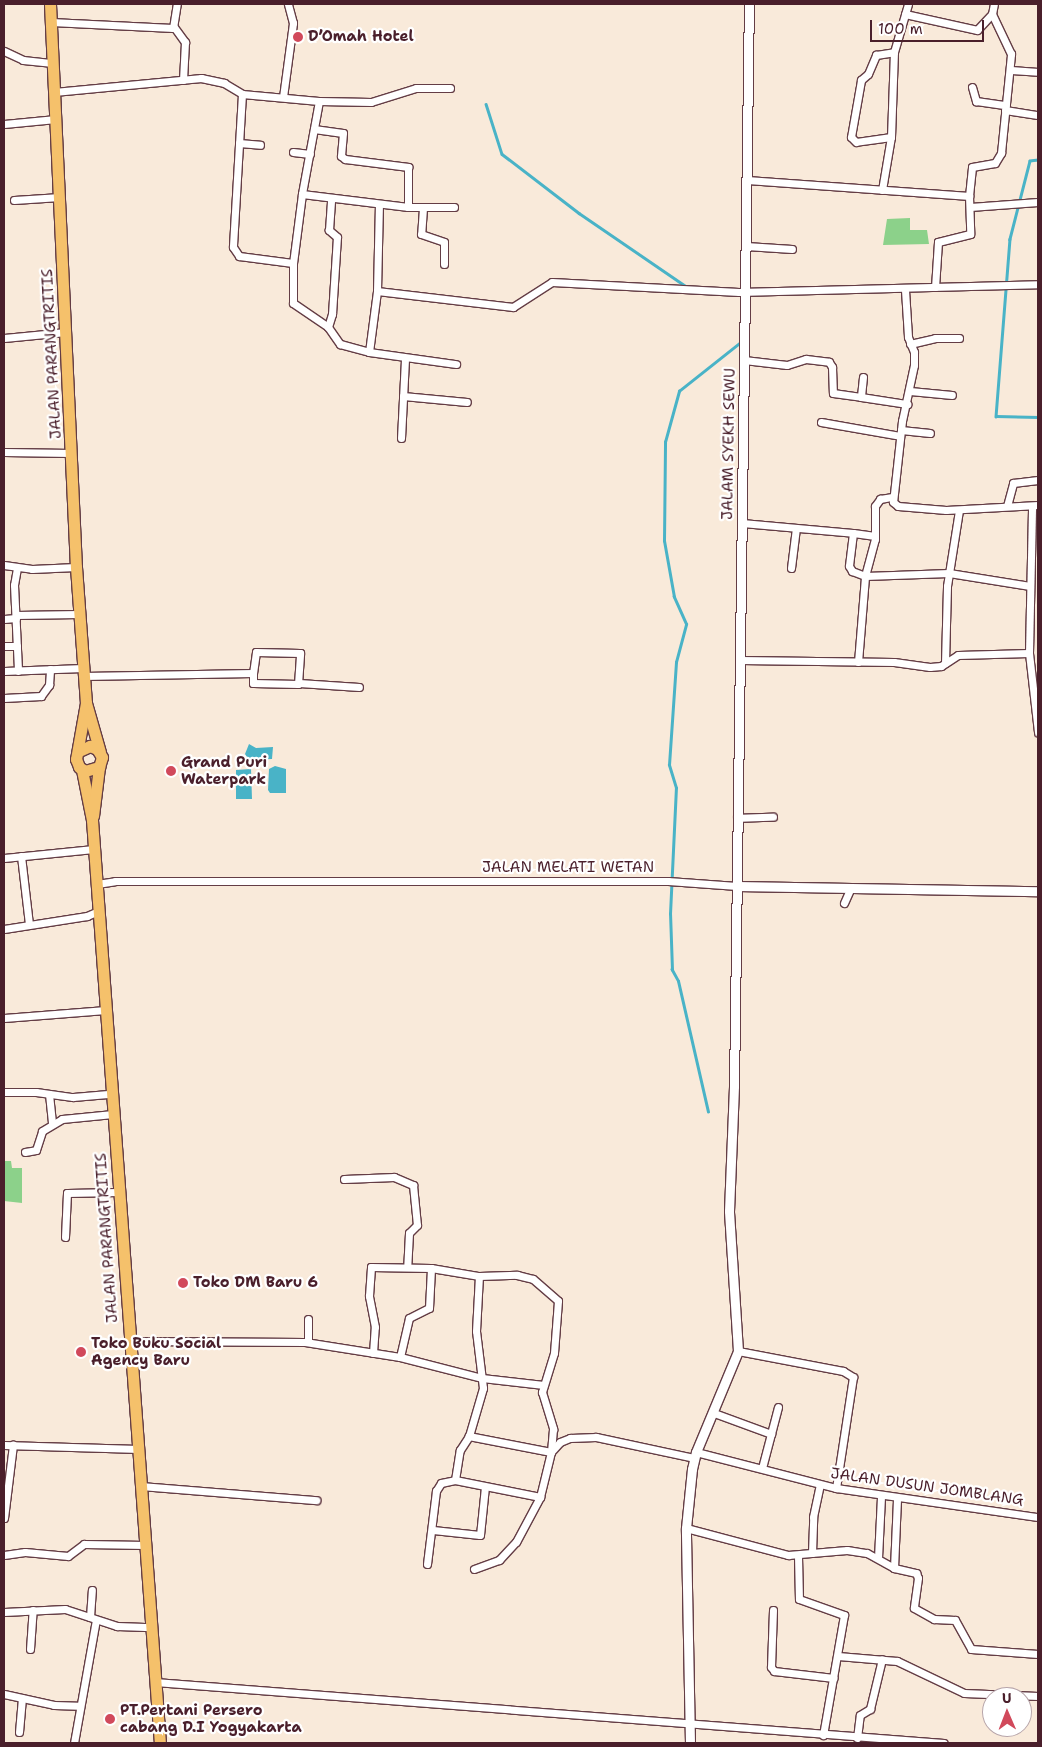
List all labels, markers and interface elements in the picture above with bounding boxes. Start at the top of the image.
scale bar [872,10,986,42]
text: 100 m [878,19,923,39]
place label: D’Omah Hotel [308,28,414,46]
marker: D’Omah Hotel [292,31,304,43]
street label: JALAN PARANGTRITIS [39,269,65,439]
street label: JALAM SYEKH SEWU [719,368,739,520]
place label: Grand Puri Waterpark [181,753,267,788]
marker: Grand Puri Waterpark [165,765,177,777]
street label: JALAN MELATI WETAN [482,859,654,877]
street label: JALAN PARANGTRITIS [92,1152,122,1324]
place label: Toko DM Baru 6 [193,1274,318,1292]
marker: Toko DM Baru 6 [177,1277,189,1289]
place label: Toko Buku Social Agency Baru [91,1334,221,1369]
marker: Toko Buku Social Agency Baru [75,1346,87,1358]
street label: JALAN DUSUN JOMBLANG [829,1465,1025,1509]
north arrow [982,1687,1032,1737]
text: U [1002,1689,1012,1707]
place label: PT.Pertani Persero cabang D.I Yogyakarta [120,1701,302,1736]
marker: PT.Pertani Persero cabang D.I Yogyakarta [104,1713,116,1725]

